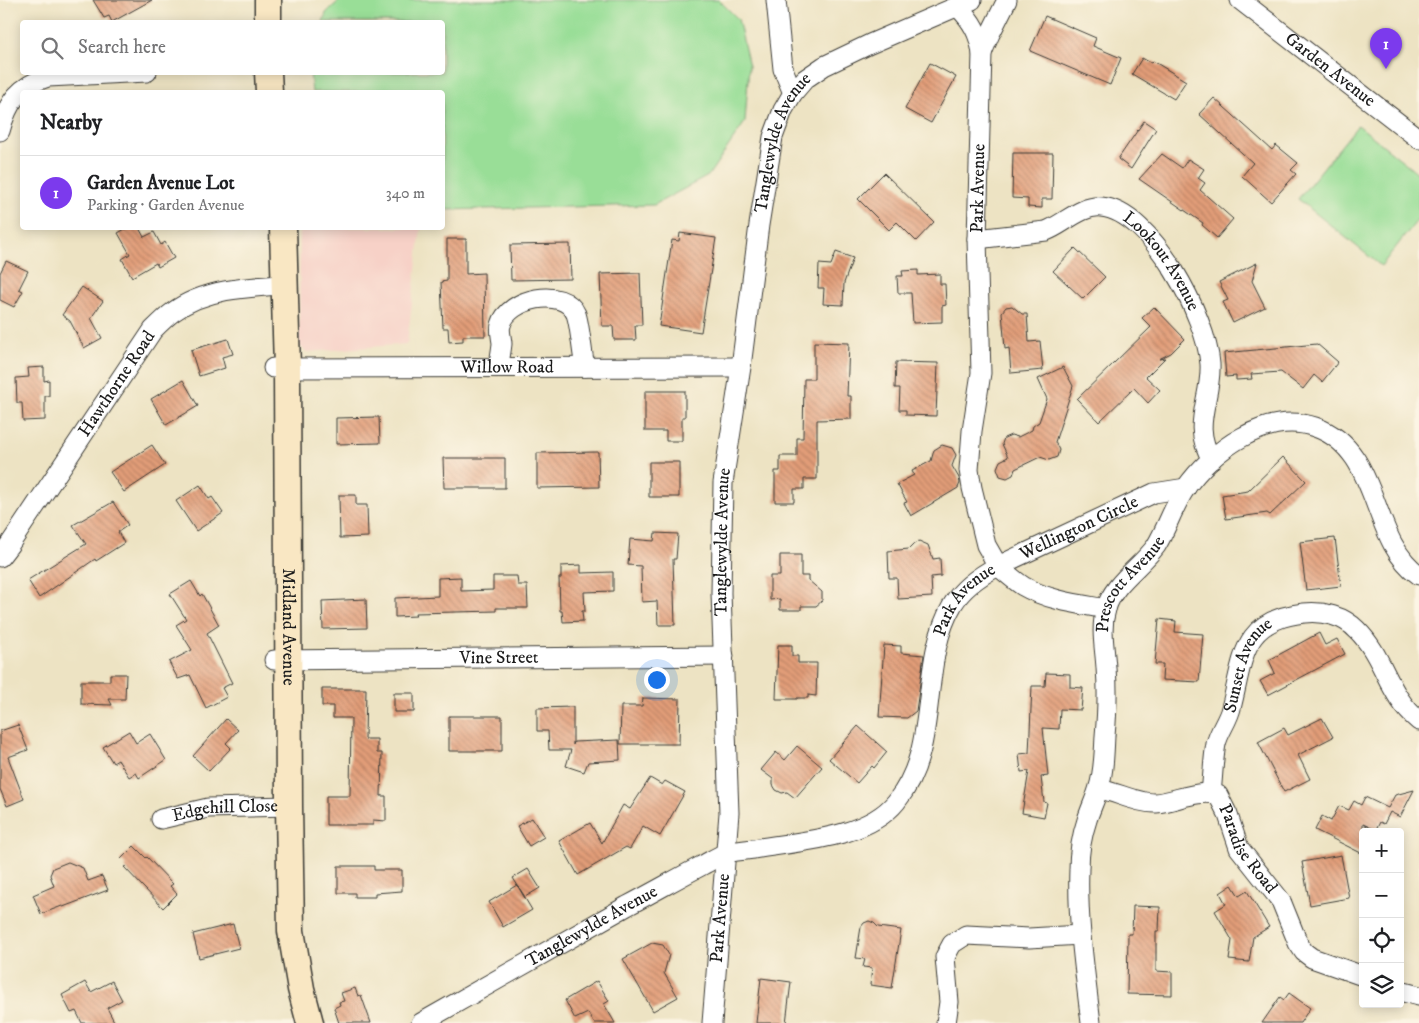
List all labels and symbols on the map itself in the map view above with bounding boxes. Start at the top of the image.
street label: Garden Avenue [1280,28,1380,112]
pin: 1 [1370,28,1402,69]
street label: Tanglewylde Avenue [750,67,815,214]
street label: Park Avenue [966,143,991,233]
street label: Lookout Avenue [1118,207,1204,314]
street label: Hawthorne Road [74,327,160,441]
street label: Willow Road [459,356,554,379]
street label: Tanglewylde Avenue [710,466,736,616]
street label: Wellington Circle [1015,491,1142,566]
street label: Prescott Avenue [1092,532,1170,633]
street label: Park Avenue [929,559,999,639]
street label: Midland Avenue [277,568,299,686]
street label: Sunset Avenue [1219,613,1276,715]
street label: Vine Street [458,647,539,669]
your location [644,667,670,693]
street label: Edgehill Close [170,795,278,827]
street label: Paradise Road [1213,800,1282,898]
street label: Park Avenue [706,873,735,964]
street label: Tanglewylde Avenue [522,881,661,972]

